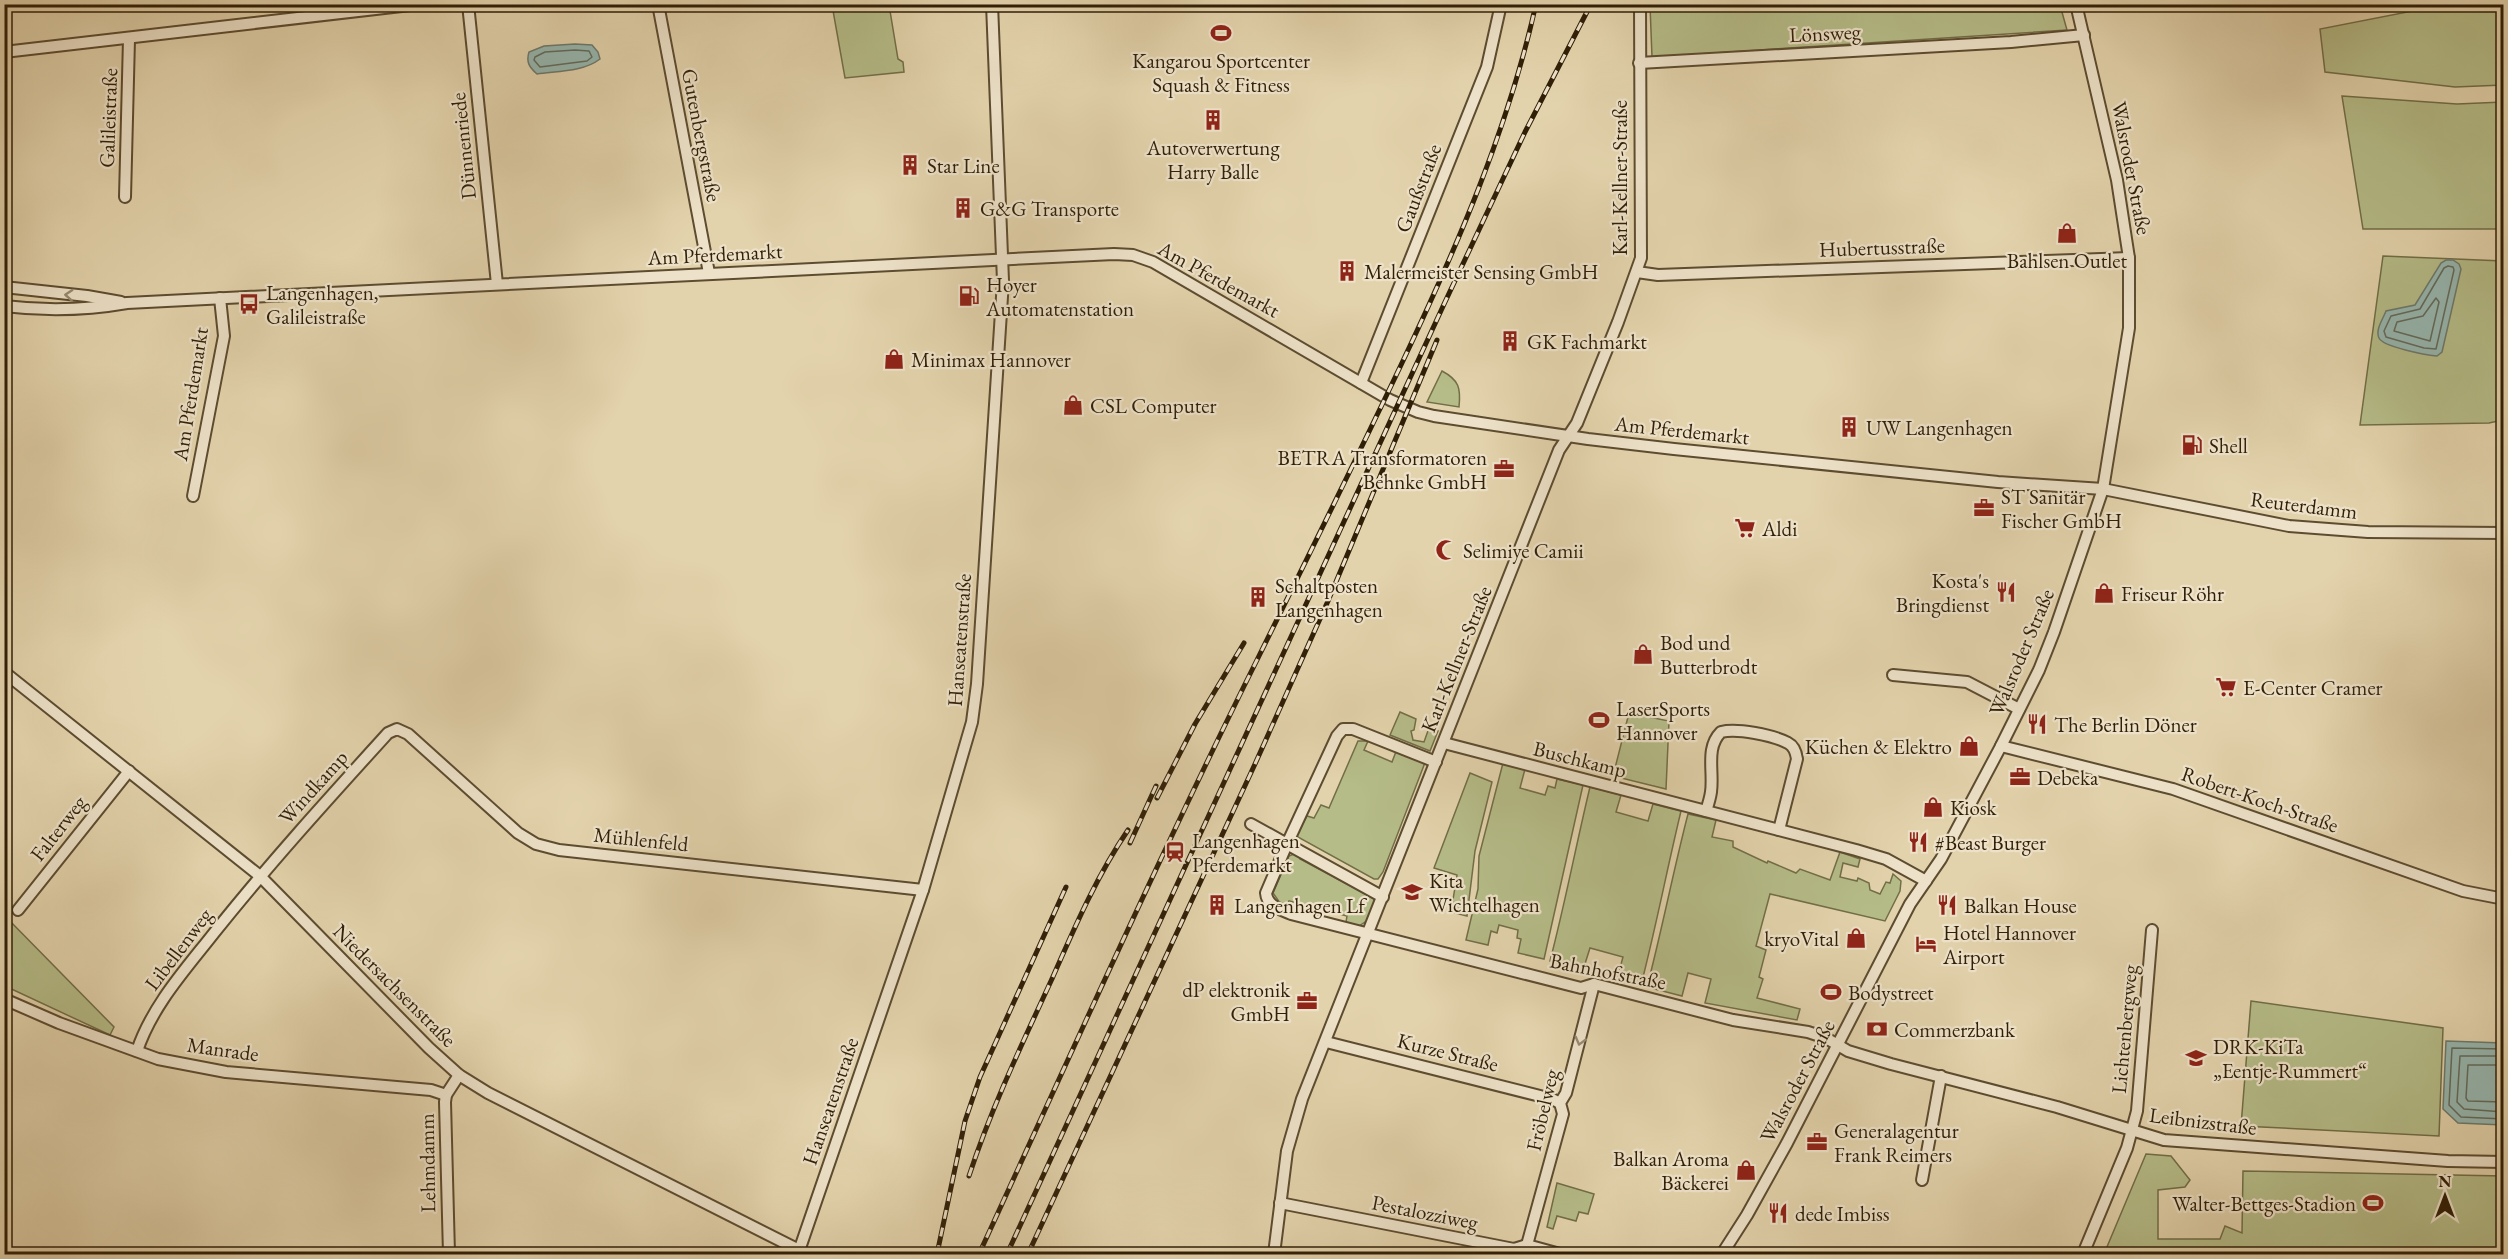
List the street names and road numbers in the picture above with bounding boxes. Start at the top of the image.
street label: Lönsweg [1788,18,1862,48]
street label: Gutenbergstraße [676,66,728,204]
street label: Galileistraße [93,68,123,168]
street label: Dünnenriede [444,91,482,201]
street label: Walsroder Straße [2106,99,2158,237]
street label: Karl-Kellner-Straße [1606,100,1633,256]
street label: Gaußstraße [1389,140,1447,236]
street label: Hubertusstraße [1819,231,1945,263]
street label: Am Pferdemarkt [1153,234,1285,324]
street label: Am Pferdemarkt [646,237,784,271]
street label: Am Pferdemarkt [166,325,214,464]
street label: Am Pferdemarkt [1612,409,1751,451]
street label: Reuterdamm [2249,485,2359,525]
street label: Hanseatenstraße [941,573,977,707]
street label: Karl-Kellner-Straße [1414,582,1498,736]
street label: Walsroder Straße [1982,584,2060,720]
street label: Buschkamp [1531,734,1629,784]
street label: Windkamp [272,744,354,830]
street label: Robert-Koch-Straße [2178,760,2342,838]
street label: Falterweg [24,789,93,866]
street label: Mühlenfeld [592,821,690,857]
street label: Libellenweg [138,902,218,996]
street label: Niedersachsenstraße [328,918,462,1052]
street label: Bahnhofstraße [1547,946,1669,996]
street label: Lichtenbergweg [2105,963,2143,1094]
street label: Walsroder Straße [1753,1015,1841,1147]
street label: Kurze Straße [1395,1026,1501,1078]
street label: Manrade [185,1031,261,1067]
street label: Hanseatenstraße [796,1034,864,1168]
street label: Fröbelweg [1519,1066,1565,1154]
street label: Leibnizstraße [2148,1101,2258,1141]
street label: Lehmdamm [413,1113,441,1213]
street label: Pestalozziweg [1370,1188,1481,1236]

